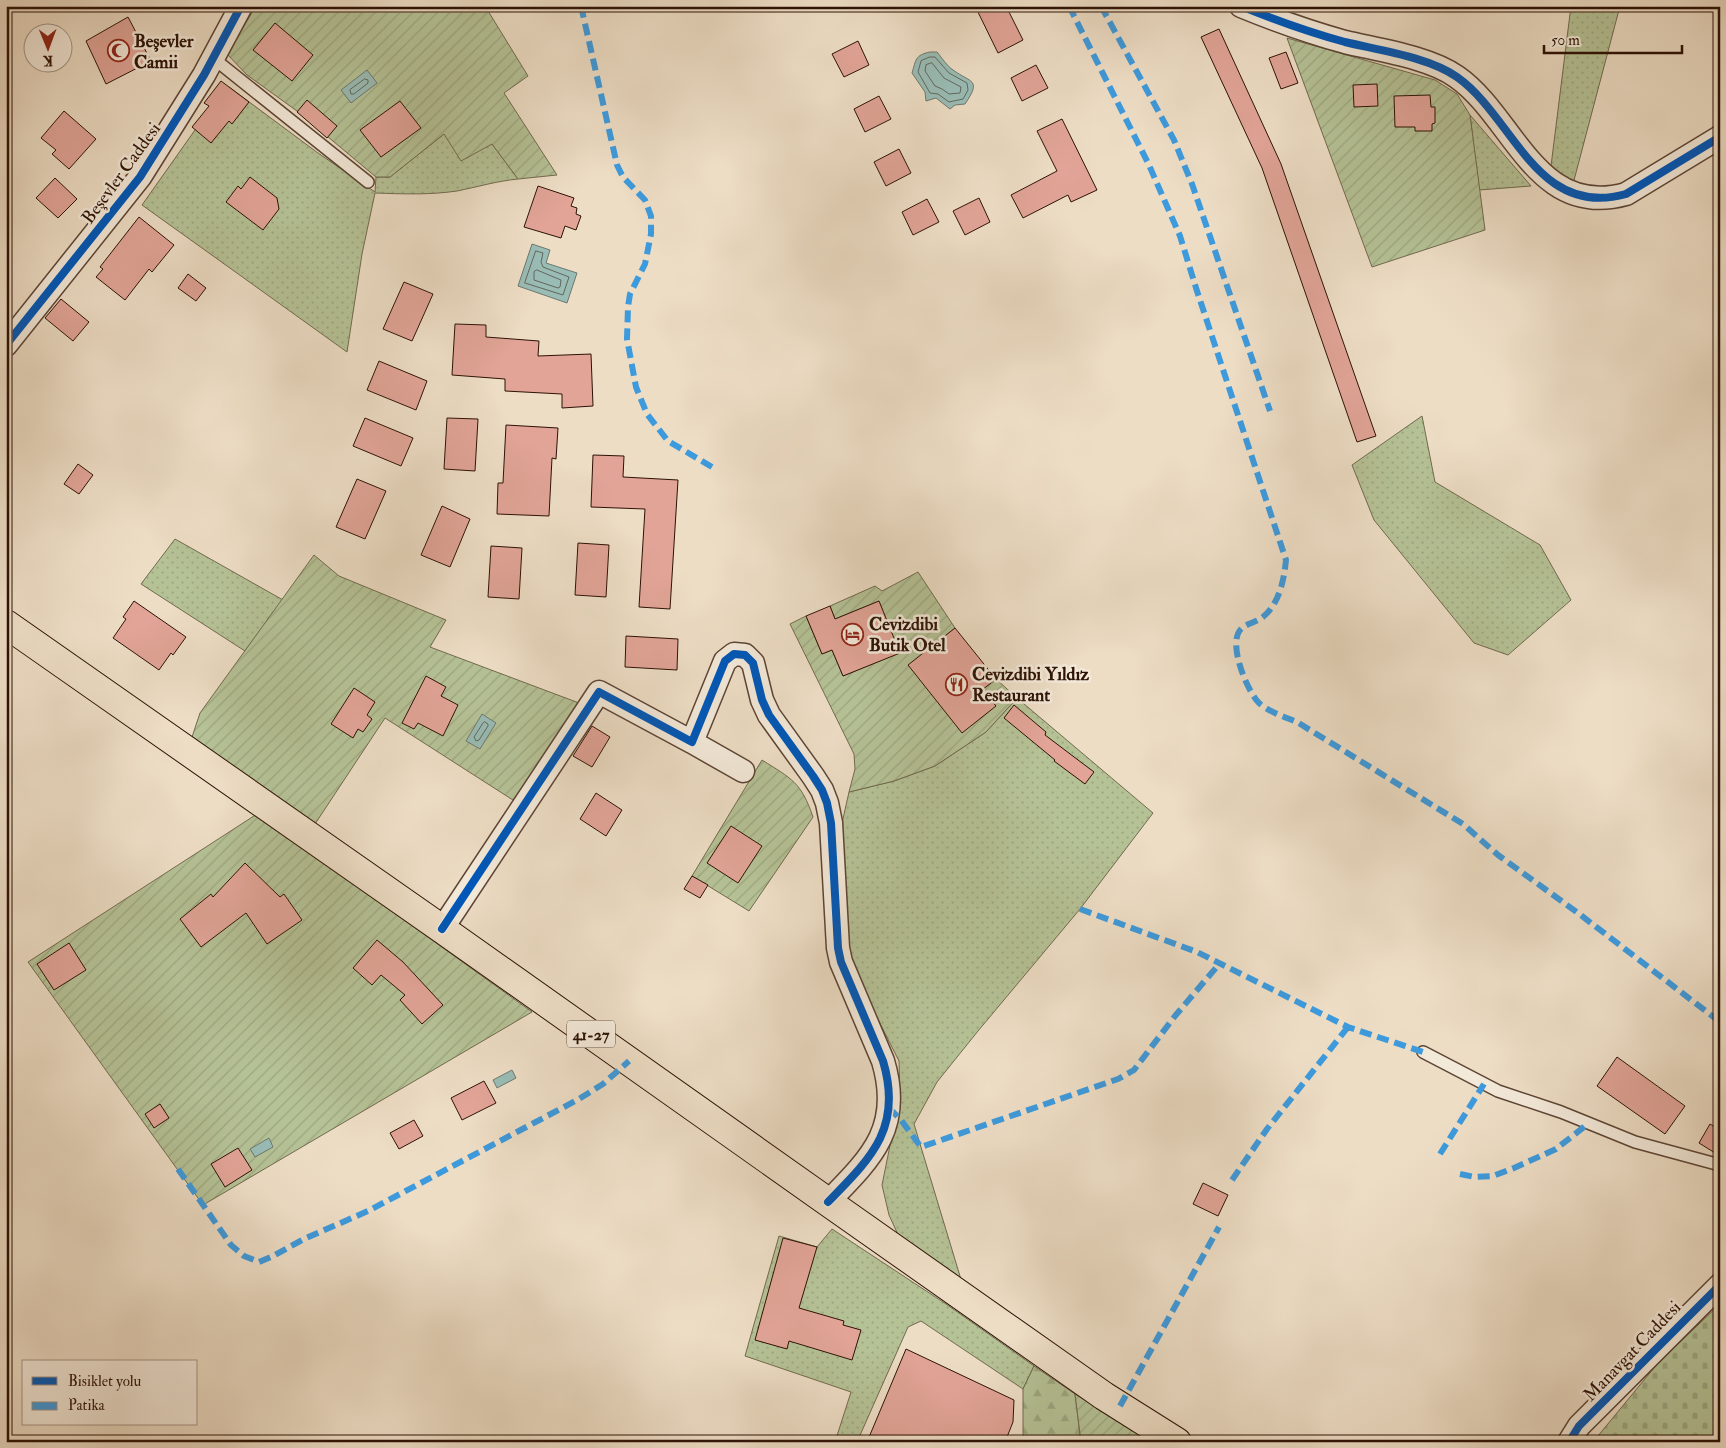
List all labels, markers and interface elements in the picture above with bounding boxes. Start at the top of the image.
north arrow [22,22,72,72]
scale bar [1544,22,1681,54]
place label: Beşevler Camii [134,30,194,74]
text: 50 m [1551,31,1580,50]
mosque icon: Beşevler Camii [106,39,130,63]
text: K [42,52,53,69]
street label: Beşevler Caddesi [77,118,166,229]
place label: Cevizdibi Butik Otel [869,613,946,657]
hotel icon: Cevizdibi Butik Otel [841,622,865,646]
place label: Cevizdibi Yıldız Restaurant [972,663,1089,707]
restaurant icon: Cevizdibi Yıldız Restaurant [944,672,968,696]
road number: 41-27 [567,1021,615,1048]
street label: Manavgat Caddesi [1579,1296,1686,1407]
legend [22,1360,198,1426]
text: Bisiklet yolu [68,1372,142,1391]
text: Patika [68,1396,105,1415]

